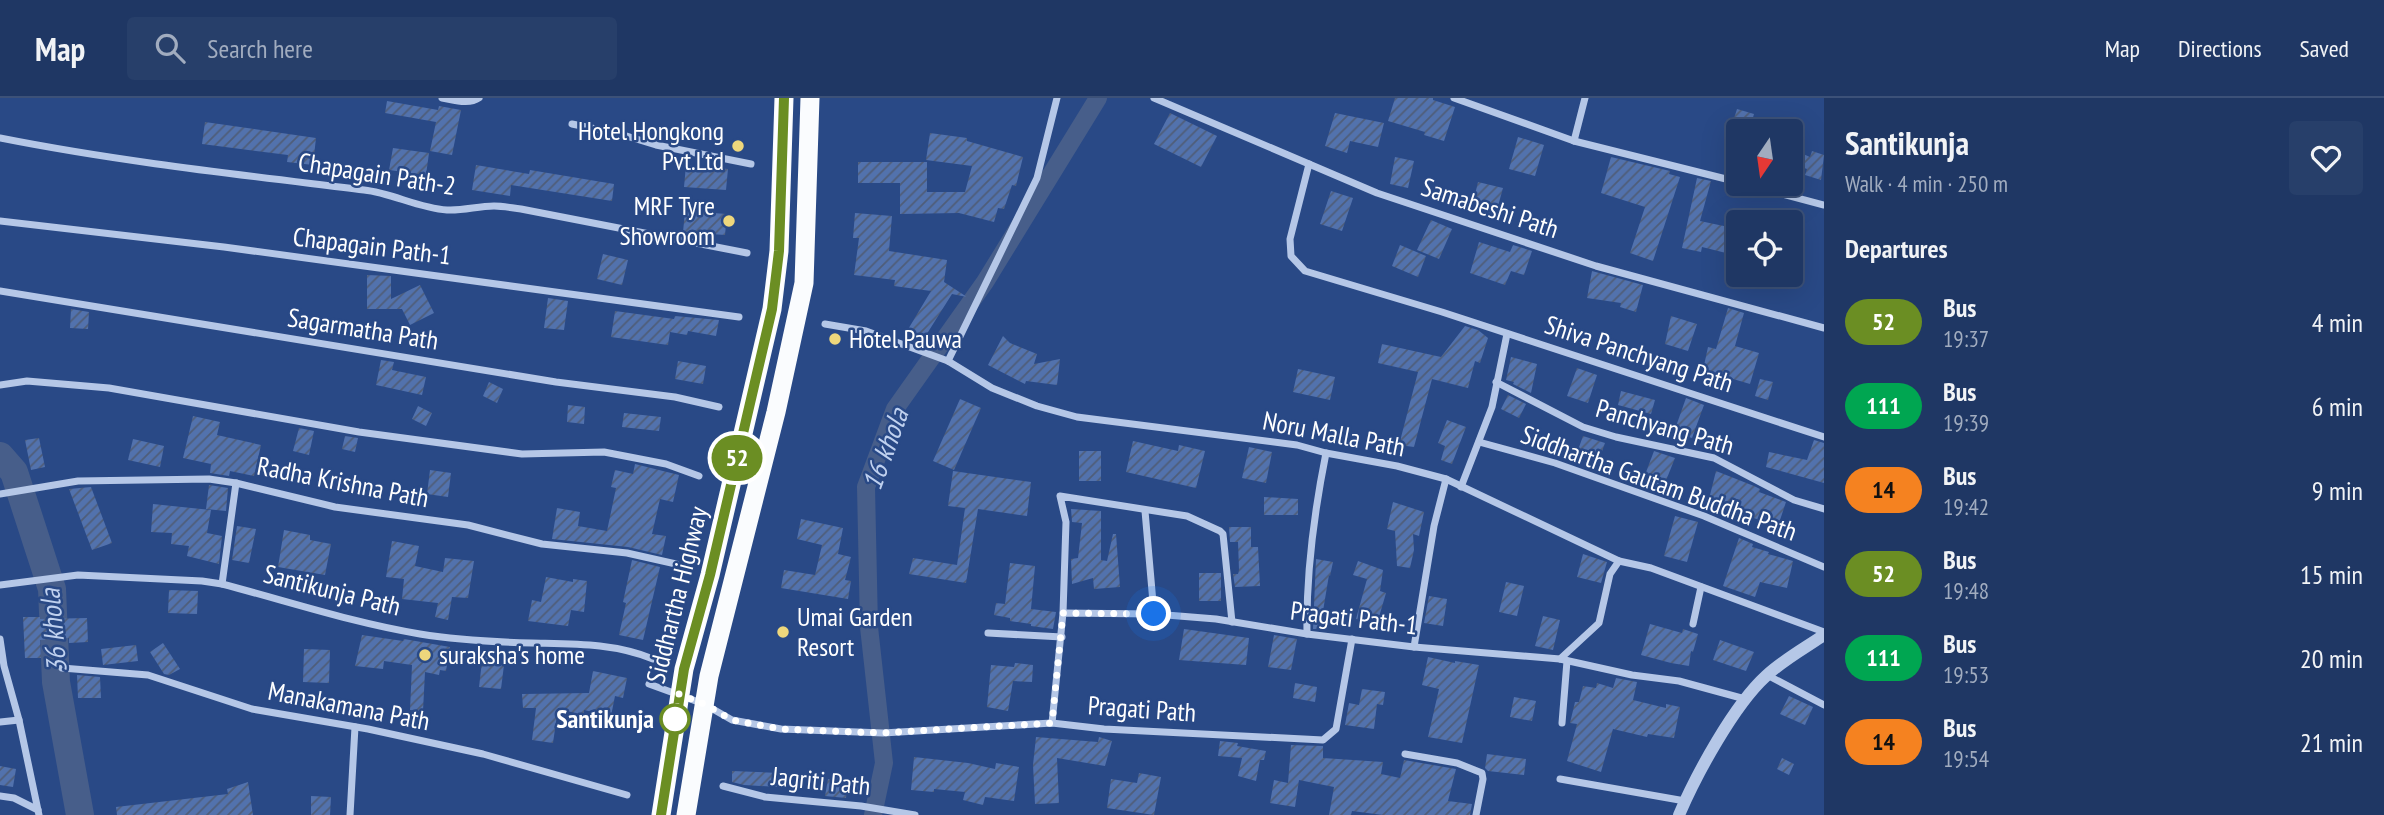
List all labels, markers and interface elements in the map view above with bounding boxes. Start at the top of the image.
search box [127,17,617,80]
text: Map [35,27,85,70]
icon: search [151,29,189,67]
text: Search here [207,32,313,65]
text: Map [2105,33,2140,64]
text: Directions [2178,33,2262,64]
text: Saved [2300,33,2349,64]
place label: Hotel Hongkong Pvt.Ltd [578,114,724,177]
north arrow [1726,119,1802,196]
map controls [1726,119,1803,287]
text: Santikunja [1845,121,1969,164]
button: heart [2289,121,2363,195]
marker: Hotel Hongkong Pvt.Ltd [730,138,746,154]
street label: Chapagain Path-2 [296,145,458,202]
text: Walk · 4 min · 250 m [1845,169,2008,198]
street label: Samabeshi Path [1417,170,1563,245]
place label: MRF Tyre Showroom [620,189,715,252]
button: locate [1726,210,1803,287]
marker: MRF Tyre Showroom [721,213,737,229]
street label: Chapagain Path-1 [291,219,453,272]
text: Departures [1845,232,1948,265]
text: Bus [1943,291,1976,324]
street label: Sagarmatha Path [285,300,441,357]
text: 52 [1872,306,1895,337]
text: 4 min [2312,306,2363,339]
street label: Shiva Panchyang Path [1541,308,1738,400]
place label: Hotel Pauwa [849,322,962,355]
text: 19:37 [1943,324,1989,353]
marker: Hotel Pauwa [827,331,843,347]
text: Bus [1943,375,1976,408]
text: 111 [1866,390,1901,421]
text: 6 min [2312,390,2363,423]
street label: Panchyang Path [1592,391,1738,462]
water label: 16 khola [853,401,917,495]
street label: Noru Malla Path [1260,404,1408,463]
text: 19:39 [1943,408,1989,437]
street label: Siddhartha Gautam Buddha Path [1517,417,1802,548]
line badge: 52 [706,435,768,481]
text: 52 [726,442,748,473]
street label: Radha Krishna Path [254,449,432,514]
text: Bus [1943,459,1976,492]
text: 14 [1872,474,1895,505]
text: 9 min [2312,474,2363,507]
text: 19:42 [1943,492,1989,521]
street label: Siddhartha Highway [639,503,714,687]
text: Bus [1943,543,1976,576]
street label: Santikunja Path [260,557,404,622]
text: 52 [1872,558,1895,589]
text: 15 min [2300,558,2363,591]
text: 19:48 [1943,576,1989,605]
water label: 36 khola [30,586,75,675]
street label: Pragati Path-1 [1289,593,1419,642]
your location [1136,596,1171,631]
place label: Umai Garden Resort [797,600,913,663]
marker: Umai Garden Resort [775,624,791,640]
text: Bus [1943,627,1976,660]
place label: suraksha's home [439,638,585,671]
text: 111 [1866,642,1901,673]
text: 20 min [2300,642,2363,675]
marker: suraksha's home [417,647,433,663]
text: 19:53 [1943,660,1989,689]
street label: Manakamana Path [265,674,433,737]
street label: Pragati Path [1087,688,1197,729]
place label: Santikunja [556,702,654,735]
marker: Santikunja [660,704,690,734]
text: Bus [1943,711,1976,744]
text: 14 [1872,726,1895,757]
text: 21 min [2300,726,2363,759]
text: 19:54 [1943,744,1989,773]
street label: Jagriti Path [769,759,872,802]

